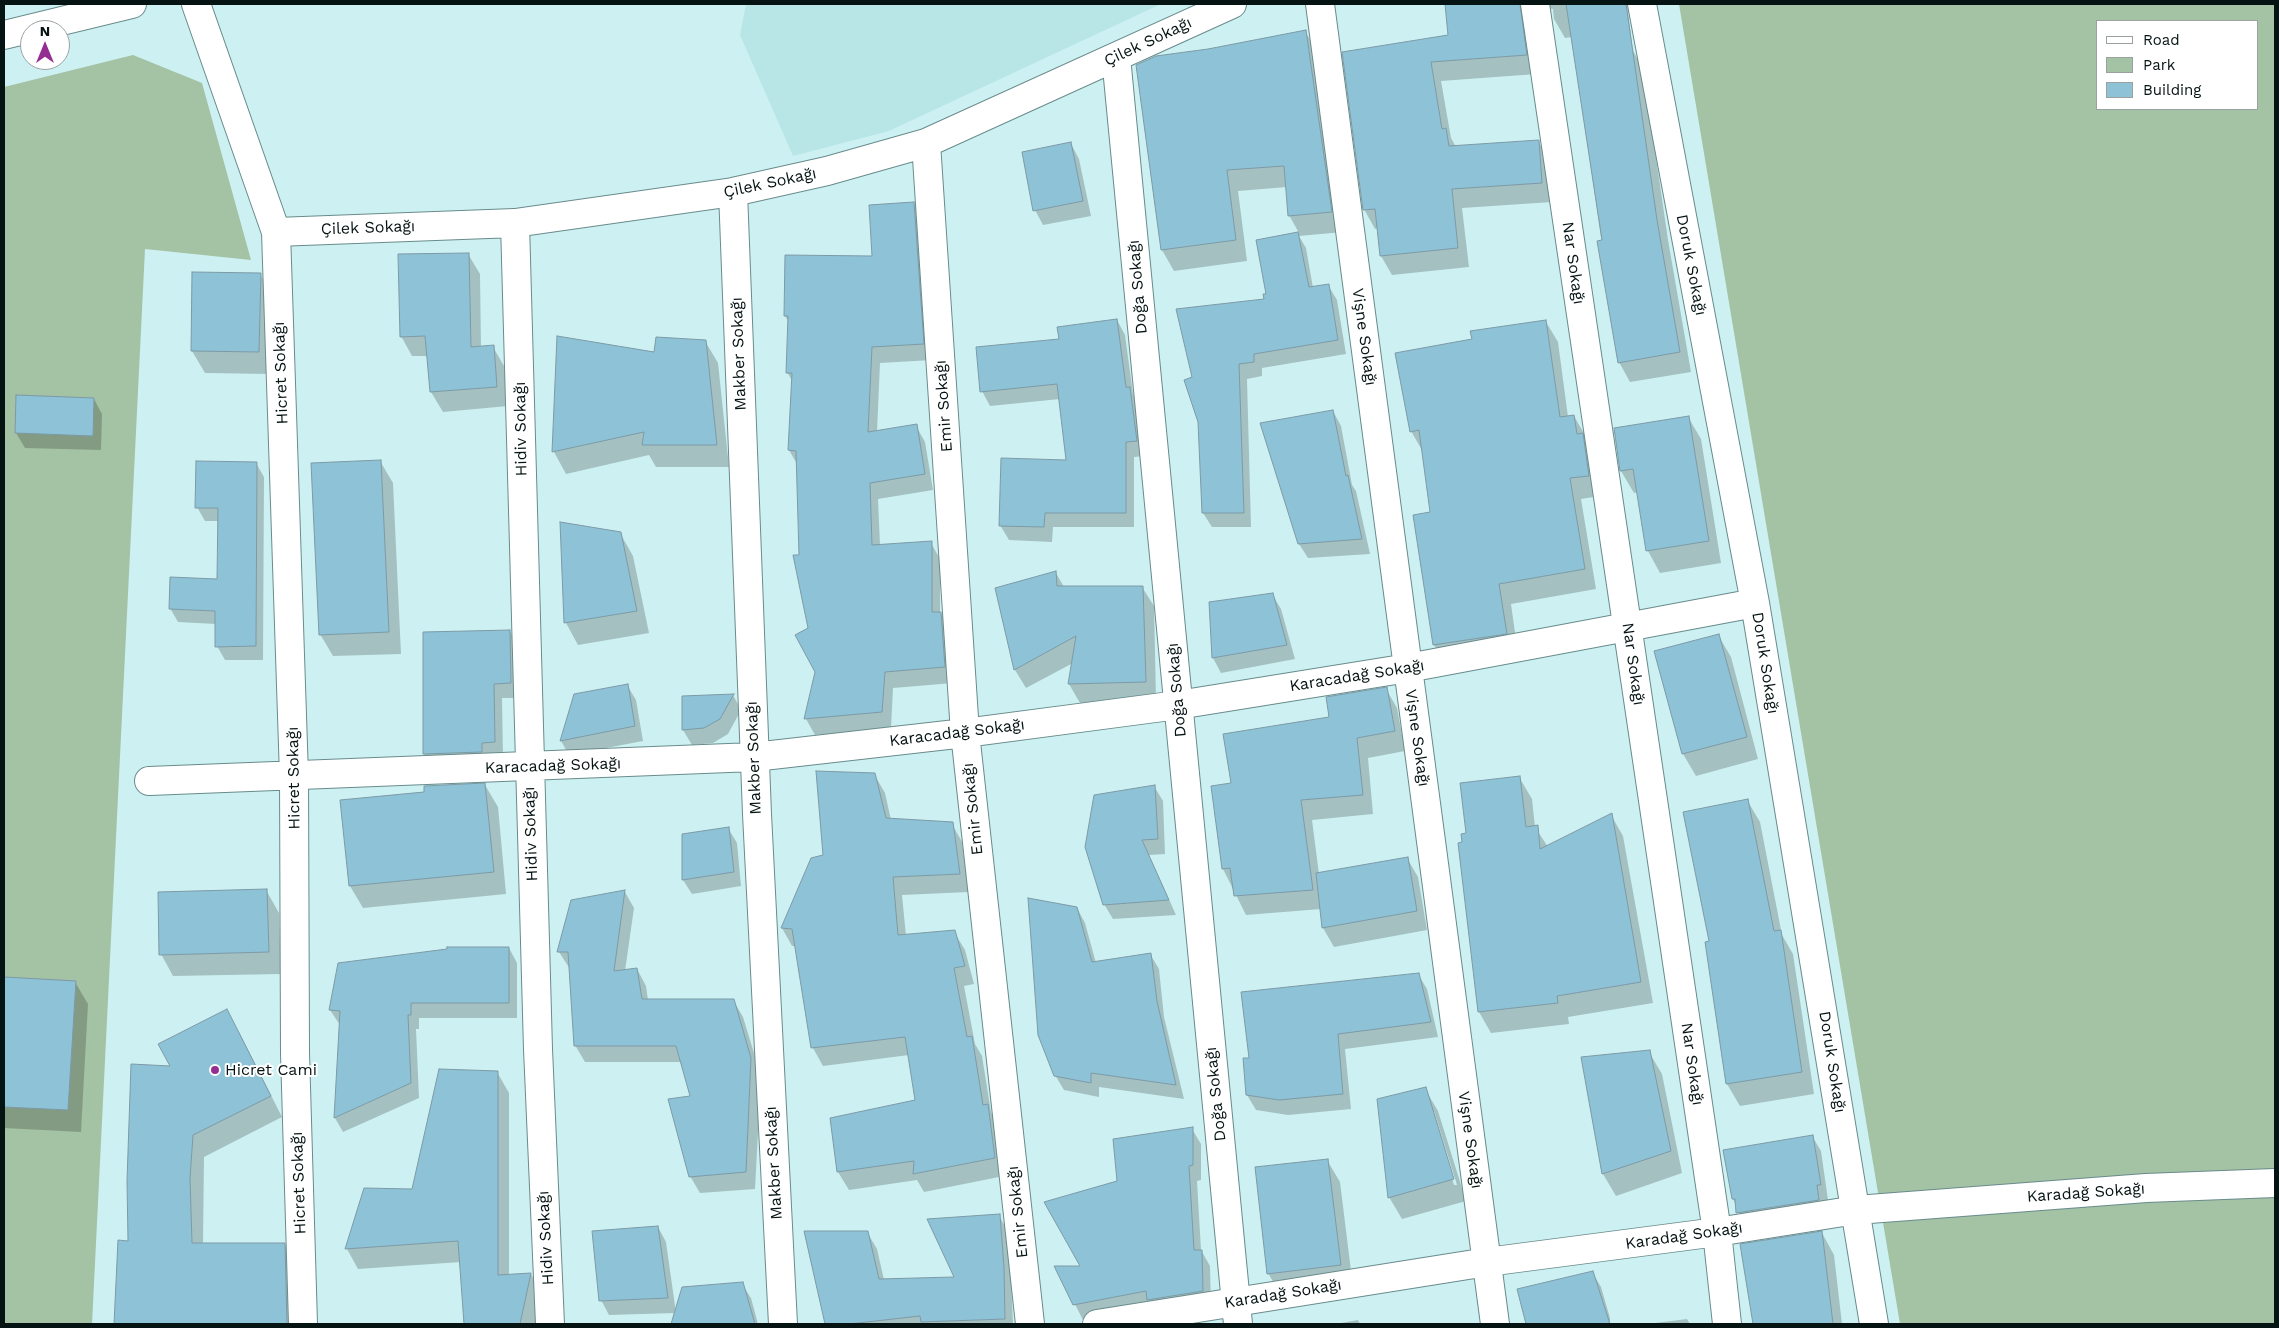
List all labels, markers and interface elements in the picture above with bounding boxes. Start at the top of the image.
street label: Çilek Sokağı [1101,13,1195,71]
north arrow [20,20,70,70]
legend [2096,20,2259,110]
text: N [40,23,50,39]
text: Road [2143,31,2180,49]
text: Park [2143,56,2175,74]
text: Building [2143,81,2201,99]
street label: Çilek Sokağı [722,164,818,202]
street label: Doruk Sokağı [1672,213,1710,317]
street label: Çilek Sokağı [320,217,416,239]
street label: Nar Sokağı [1558,220,1588,306]
street label: Doğa Sokağı [1124,239,1152,335]
street label: Vişne Sokağı [1348,287,1380,387]
street label: Makber Sokağı [727,297,751,411]
street label: Hicret Sokağı [270,321,292,425]
street label: Emir Sokağı [931,359,957,453]
street label: Hidiv Sokağı [511,382,531,476]
street label: Doruk Sokağı [1747,611,1783,715]
street label: Nar Sokağı [1618,621,1648,707]
street label: Doğa Sokağı [1163,642,1191,738]
street label: Karacadağ Sokağı [1288,656,1426,696]
street label: Vişne Sokağı [1401,688,1433,788]
street label: Makber Sokağı [742,701,766,815]
street label: Karacadağ Sokağı [888,715,1026,751]
street label: Hicret Sokağı [284,726,304,830]
street label: Karacadağ Sokağı [485,754,621,778]
street label: Emir Sokağı [959,762,987,856]
street label: Hidiv Sokağı [520,786,542,882]
street label: Doruk Sokağı [1814,1010,1850,1114]
street label: Nar Sokağı [1677,1021,1707,1107]
street label: Doğa Sokağı [1202,1046,1230,1142]
place label: Hicret Cami [225,1060,317,1080]
marker: Hicret Cami [209,1064,221,1076]
street label: Vişne Sokağı [1454,1090,1486,1190]
street label: Makber Sokağı [761,1106,787,1220]
street label: Hicret Sokağı [288,1131,310,1235]
street label: Emir Sokağı [1004,1165,1032,1259]
street label: Karadağ Sokağı [2026,1179,2146,1207]
street label: Hidiv Sokağı [534,1190,558,1286]
street label: Karadağ Sokağı [1624,1218,1744,1254]
street label: Karadağ Sokağı [1223,1275,1343,1313]

